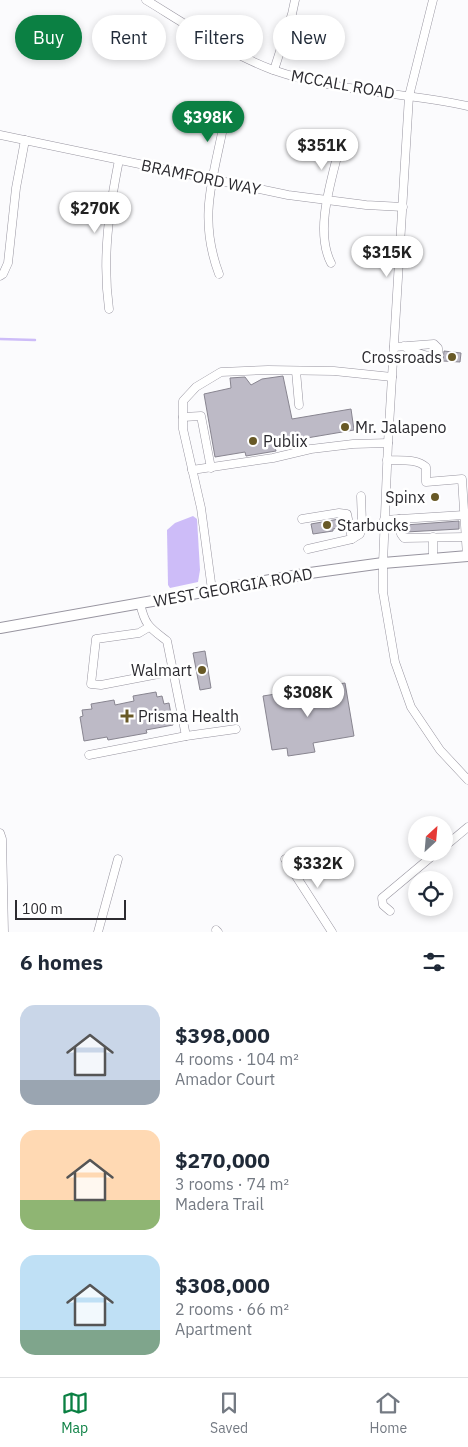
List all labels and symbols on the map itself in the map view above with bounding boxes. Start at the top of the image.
street label: MCCALL ROAD [290,65,396,103]
pin: $398K [173,100,243,143]
pin: $351K [287,128,357,171]
street label: BRAMFORD WAY [139,155,263,200]
pin: $270K [60,192,130,234]
pin: $315K [352,236,422,278]
place label: Crossroads [361,347,442,367]
marker: Crossroads [446,351,458,363]
place label: Mr. Jalapeno [355,417,446,437]
marker: Mr. Jalapeno [339,421,351,433]
place label: Publix [263,431,308,451]
marker: Publix [247,435,259,447]
place label: Spinx [385,487,425,507]
marker: Spinx [429,491,441,503]
place label: Starbucks [337,515,409,535]
marker: Starbucks [321,519,333,531]
street label: WEST GEORGIA ROAD [152,563,314,611]
place label: Walmart [131,660,192,680]
marker: Walmart [196,664,208,676]
pin: $308K [273,676,343,718]
place label: Prisma Health [138,706,239,726]
marker: Prisma Health [120,709,134,723]
north arrow [408,816,452,861]
pin: $332K [283,846,353,889]
scale bar [15,897,126,920]

